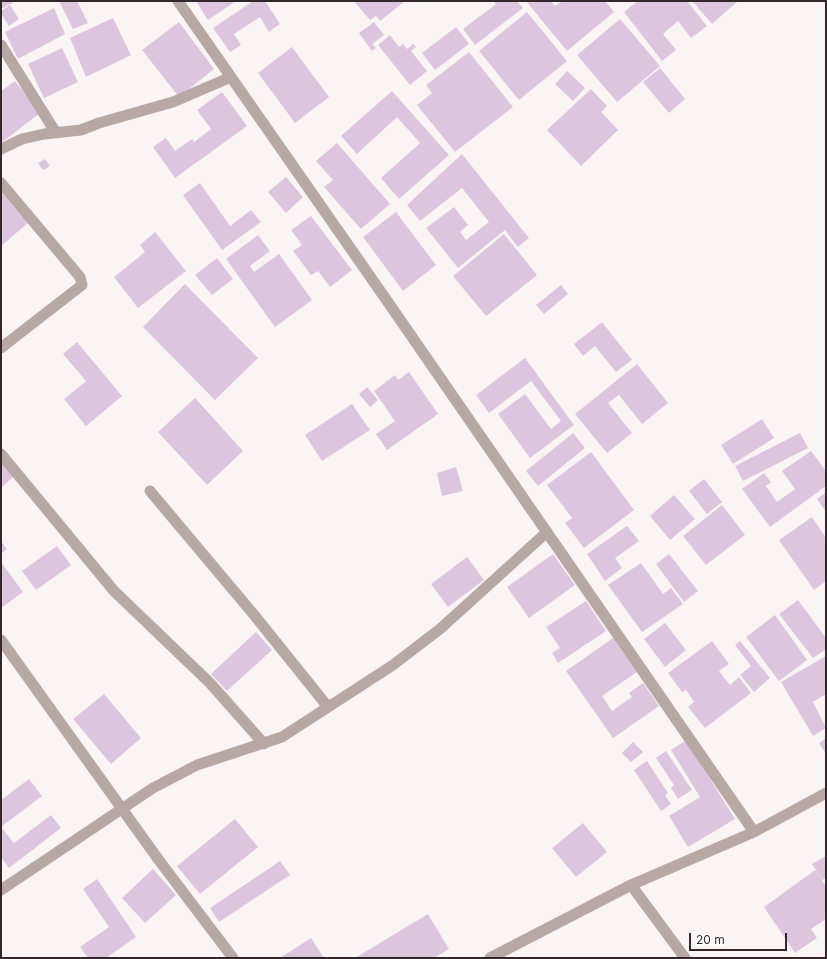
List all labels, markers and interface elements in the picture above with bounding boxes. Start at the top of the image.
scale bar [691,925,789,951]
text: 20 m [696,932,725,947]

